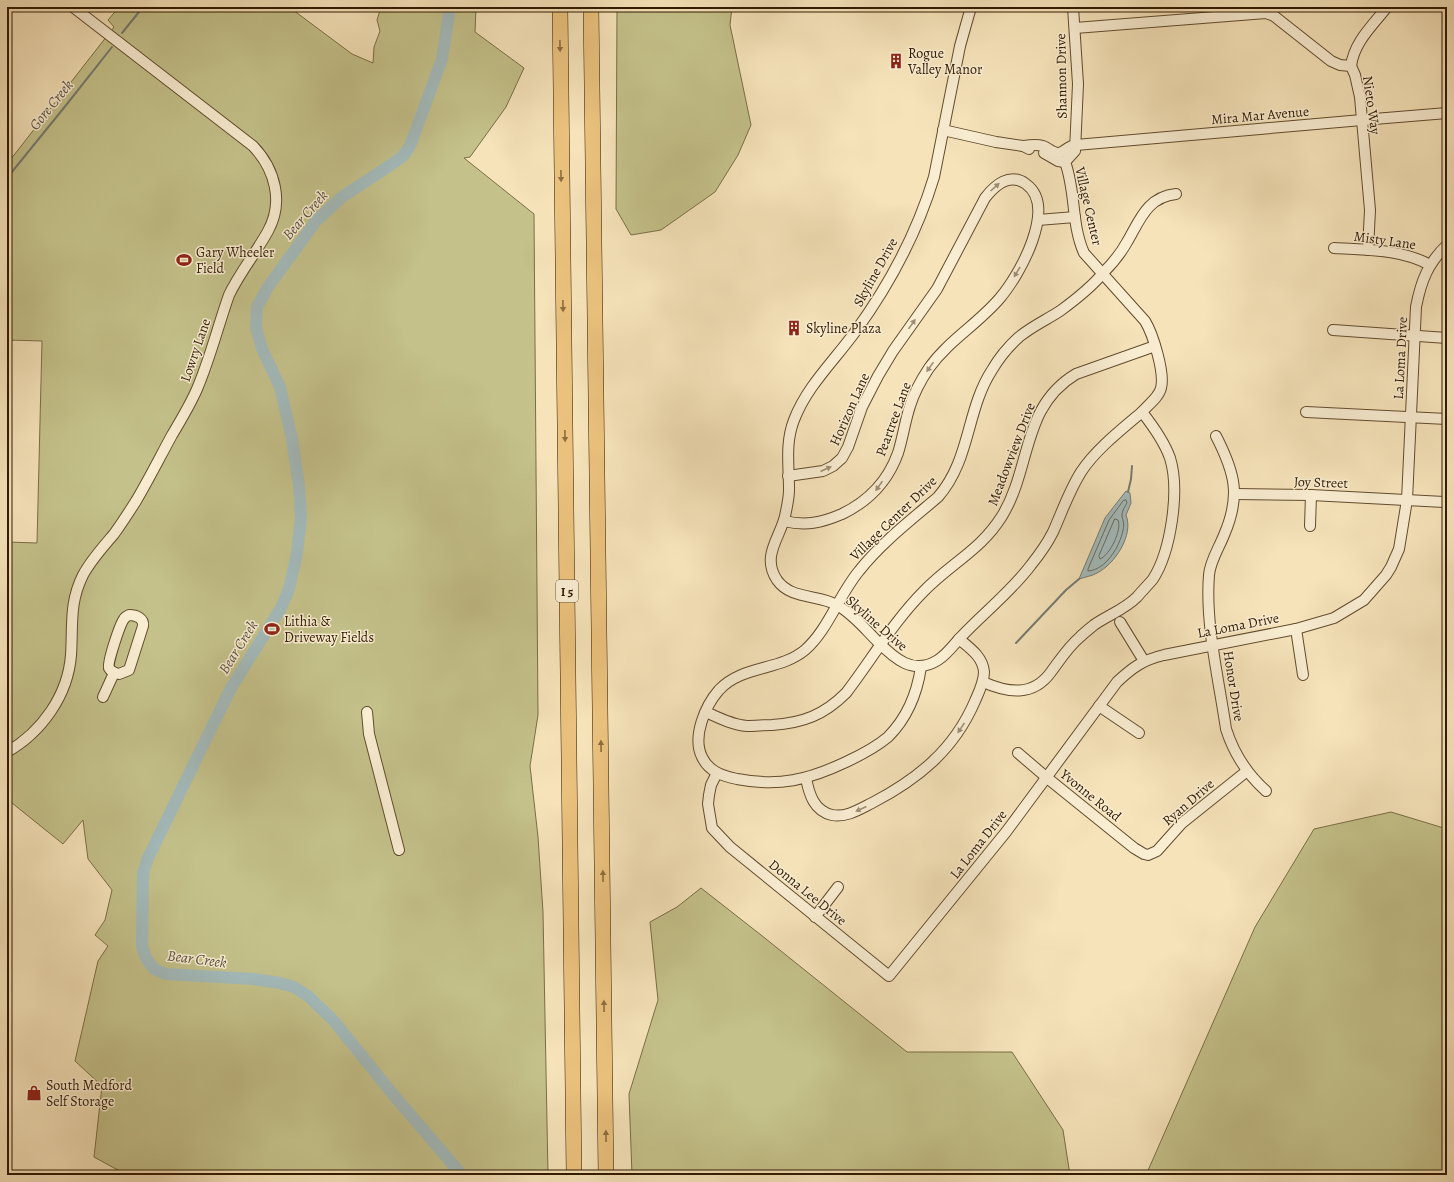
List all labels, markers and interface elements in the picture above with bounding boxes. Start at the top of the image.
street label: Shannon Drive [1051,33,1072,119]
one-way arrow [557,40,563,53]
place label: Rogue Valley Manor [907,44,983,79]
building icon: Rogue Valley Manor [887,52,905,70]
water label: Gore Creek [24,75,78,134]
street label: Nieto Way [1358,75,1385,136]
street label: Mira Mar Avenue [1210,102,1310,129]
street label: Village Center [1070,164,1107,248]
one-way arrow [558,170,565,182]
one-way arrow [990,182,1000,192]
water label: Bear Creek [278,186,332,244]
street label: Misty Lane [1353,227,1417,254]
street label: Skyline Drive [849,234,902,310]
place label: Gary Wheeler Field [196,243,275,278]
sports icon: Gary Wheeler Field [175,251,193,269]
one-way arrow [1014,266,1021,278]
one-way arrow [560,300,566,313]
street label: Lowry Lane [176,316,215,384]
street label: La Loma Drive [1389,316,1412,400]
building icon: Skyline Plaza [785,319,803,337]
place label: Skyline Plaza [806,319,882,338]
one-way arrow [908,319,916,329]
one-way arrow [926,362,934,373]
street label: Horizon Lane [825,370,874,449]
street label: Peartree Lane [871,379,916,459]
street label: Meadowview Drive [983,400,1040,508]
one-way arrow [561,430,568,442]
one-way arrow [820,466,832,472]
street label: Village Center Drive [845,472,941,566]
street label: Joy Street [1294,472,1349,493]
one-way arrow [875,480,883,491]
road number: I 5 [556,580,578,602]
street label: Skyline Drive [842,591,912,655]
street label: La Loma Drive [1196,608,1281,643]
place label: Lithia & Driveway Fields [284,612,374,647]
water label: Bear Creek [214,616,262,678]
sports icon: Lithia & Driveway Fields [263,620,281,638]
street label: Honor Drive [1219,649,1248,723]
one-way arrow [957,723,965,733]
one-way arrow [598,739,604,752]
street label: Yvonne Road [1055,764,1126,826]
street label: Ryan Drive [1158,775,1218,830]
one-way arrow [855,805,867,812]
street label: La Loma Drive [945,806,1011,883]
street label: Donna Lee Drive [765,855,851,930]
one-way arrow [599,870,606,882]
water label: Bear Creek [166,945,228,973]
one-way arrow [601,999,607,1012]
place label: South Medford Self Storage [46,1076,132,1111]
shop icon: South Medford Self Storage [25,1084,43,1102]
one-way arrow [603,1129,609,1142]

